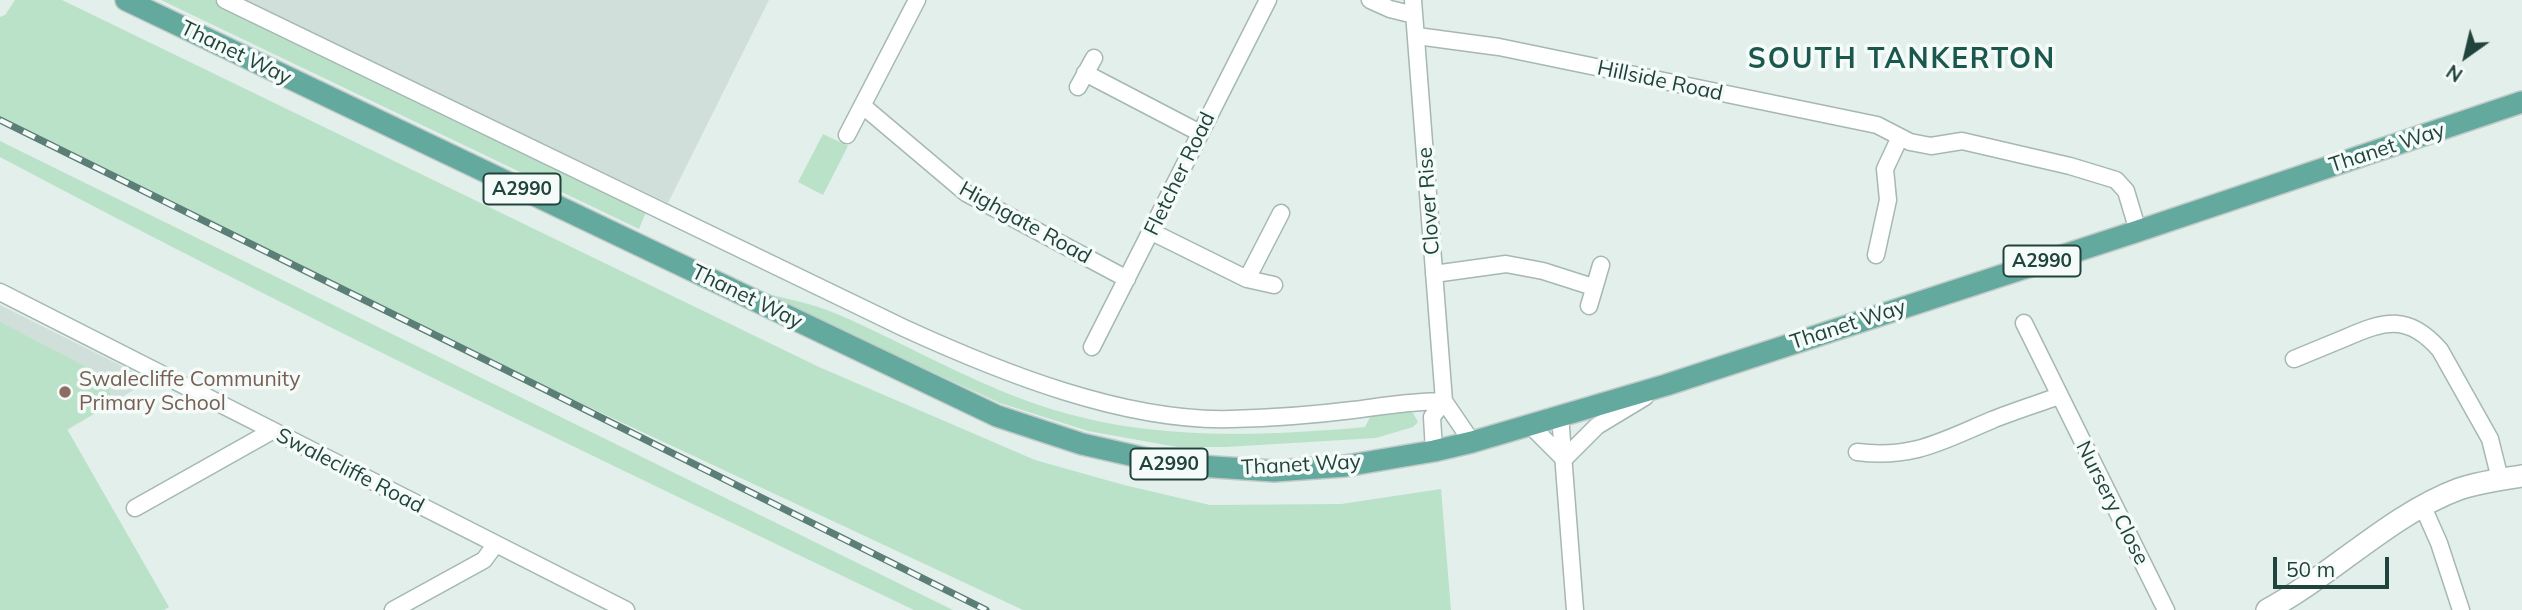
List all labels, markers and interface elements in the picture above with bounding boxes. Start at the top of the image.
street label: Thanet Way [177,15,295,91]
north arrow [2431,21,2501,91]
district label: SOUTH TANKERTON [1750,43,2054,77]
street label: Hillside Road [1595,55,1725,107]
text: N [2442,59,2467,87]
street label: Fletcher Road [1139,108,1221,240]
street label: Thanet Way [2326,117,2448,179]
street label: Clover Rise [1413,146,1445,256]
road number: A2990 [484,174,560,204]
street label: Highgate Road [955,176,1095,270]
road number: A2990 [2004,246,2080,276]
street label: Thanet Way [688,259,806,335]
street label: Thanet Way [1787,294,1909,356]
place label: Swalecliffe Community Primary School [79,367,300,417]
marker: Swalecliffe Community Primary School [57,384,73,400]
street label: Swalecliffe Road [272,423,428,519]
street label: Nursery Close [2070,437,2154,569]
road number: A2990 [1130,449,1208,480]
street label: Thanet Way [1240,449,1362,481]
scale bar [2277,544,2392,588]
text: 50 m [2286,556,2335,582]

